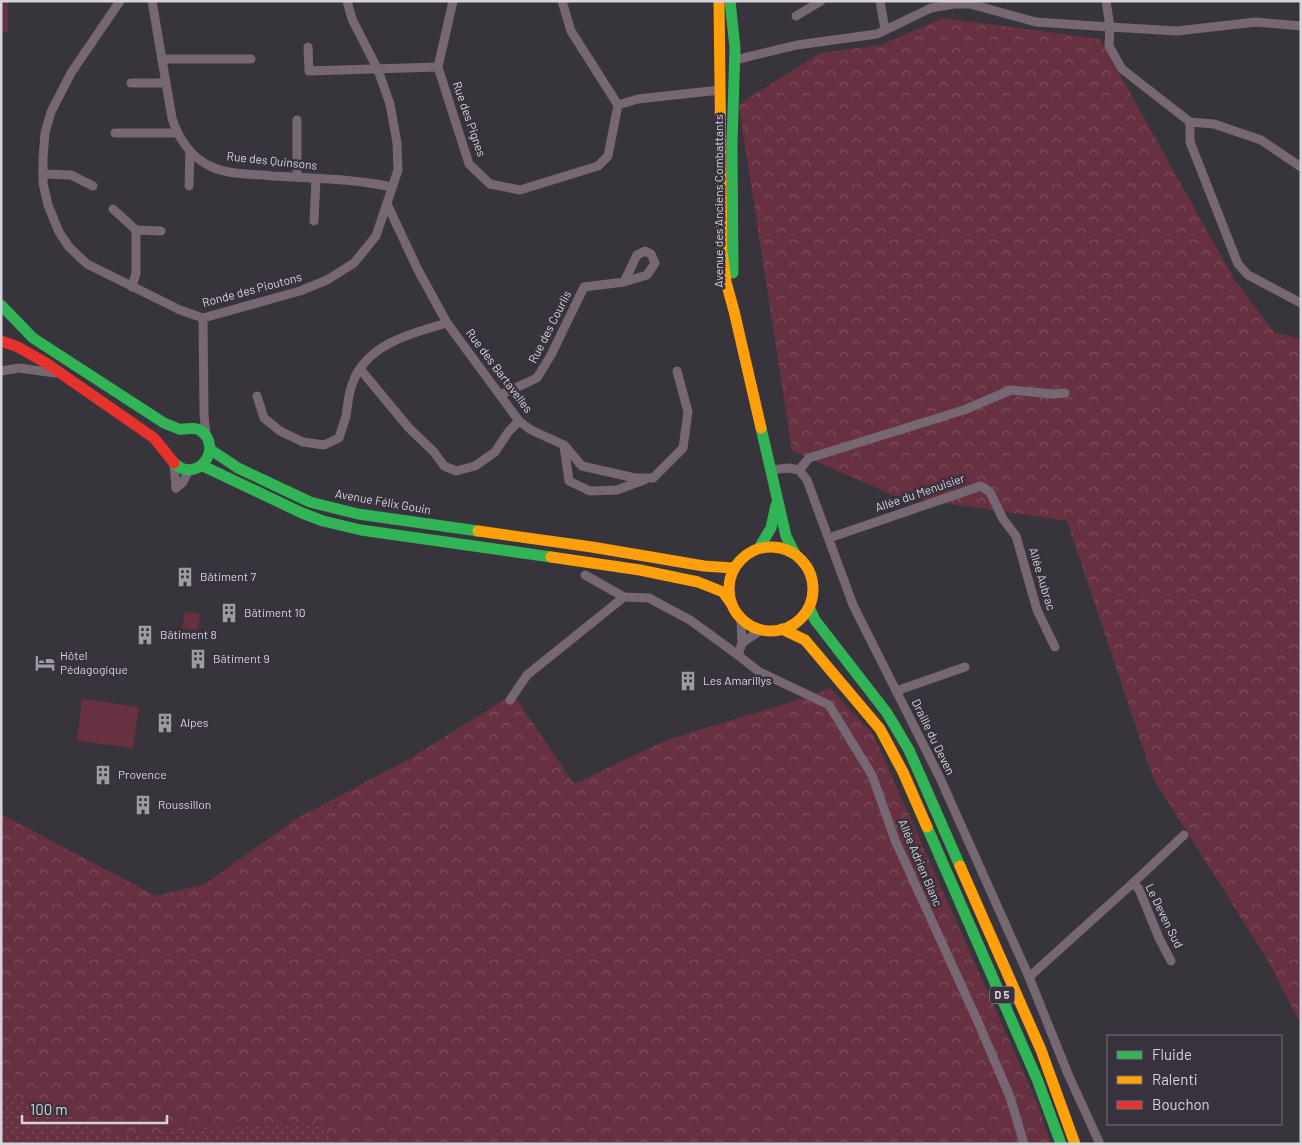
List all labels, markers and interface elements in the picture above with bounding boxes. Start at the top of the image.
street label: Rue des Pignes [451,79,489,158]
street label: Avenue des Anciens Combattants [711,114,725,288]
street label: Rue des Quinsons [226,148,318,172]
street label: Ronde des Pioutons [200,269,303,309]
street label: Rue des Courlis [525,288,574,365]
street label: Rue des Bartavelles [464,326,536,415]
street label: Allée du Menuisier [873,470,967,514]
street label: Avenue Félix Gouin [334,486,432,516]
street label: Allée Aubrac [1027,546,1059,612]
building icon: Bâtiment 7 [174,566,196,588]
place label: Bâtiment 7 [200,569,256,583]
building icon: Bâtiment 10 [218,602,240,624]
place label: Bâtiment 10 [244,605,305,619]
building icon: Bâtiment 8 [134,624,156,646]
place label: Bâtiment 8 [160,627,217,641]
place label: Hôtel Pédagogique [60,648,128,676]
building icon: Bâtiment 9 [187,648,209,670]
place label: Bâtiment 9 [213,651,270,665]
hotel icon: Hôtel Pédagogique [34,652,56,674]
building icon: Les Amarillys [677,670,699,692]
place label: Les Amarillys [703,673,772,687]
street label: Draille du Deven [909,696,958,777]
building icon: Alpes [154,712,176,734]
place label: Alpes [180,715,209,729]
building icon: Provence [92,764,114,786]
place label: Provence [118,767,167,781]
building icon: Roussillon [132,794,154,816]
place label: Roussillon [158,797,211,811]
street label: Allée Adrien Blanc [896,817,946,908]
street label: Le Deven Sud [1143,881,1187,950]
road number: D 5 [990,986,1014,1004]
legend [1107,1035,1282,1125]
text: Fluide [1152,1045,1192,1063]
text: Ralenti [1152,1070,1198,1088]
scale bar [22,1092,168,1124]
text: Bouchon [1152,1095,1210,1113]
text: 100 m [30,1100,68,1118]

